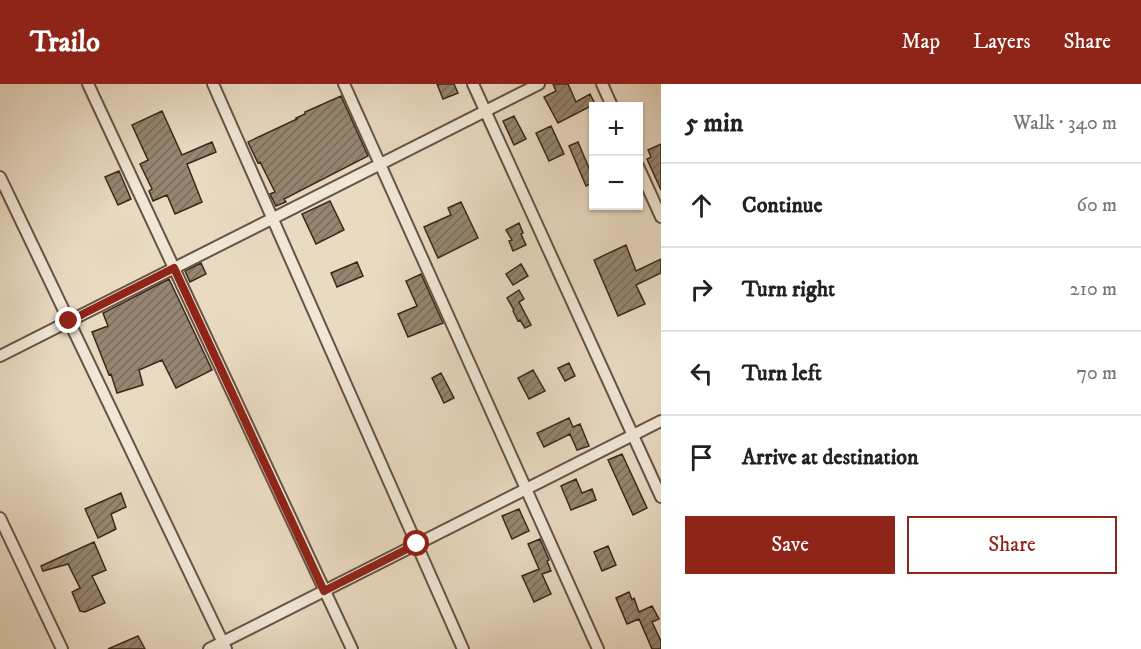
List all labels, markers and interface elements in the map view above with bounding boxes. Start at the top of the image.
text: Trailo [30,25,100,60]
text: Map [901,29,940,55]
text: Layers [973,29,1031,55]
text: Share [1064,29,1111,55]
map controls [589,102,643,210]
button: + [589,102,643,156]
text: 5 min [685,107,743,140]
text: Walk · 340 m [1013,111,1117,136]
button: − [589,156,643,210]
icon: ahead [685,189,718,222]
text: Continue [742,192,823,219]
text: 60 m [1077,193,1117,218]
icon: right [685,273,718,306]
text: Turn right [742,276,835,303]
text: 210 m [1070,277,1117,302]
route end [55,307,81,333]
icon: left [685,357,718,390]
text: Turn left [742,360,822,387]
text: 70 m [1076,361,1117,386]
icon: arrive [685,441,718,474]
text: Arrive at destination [742,444,919,471]
button: Save [685,516,895,574]
button: Share [907,516,1117,574]
route start [403,530,429,556]

